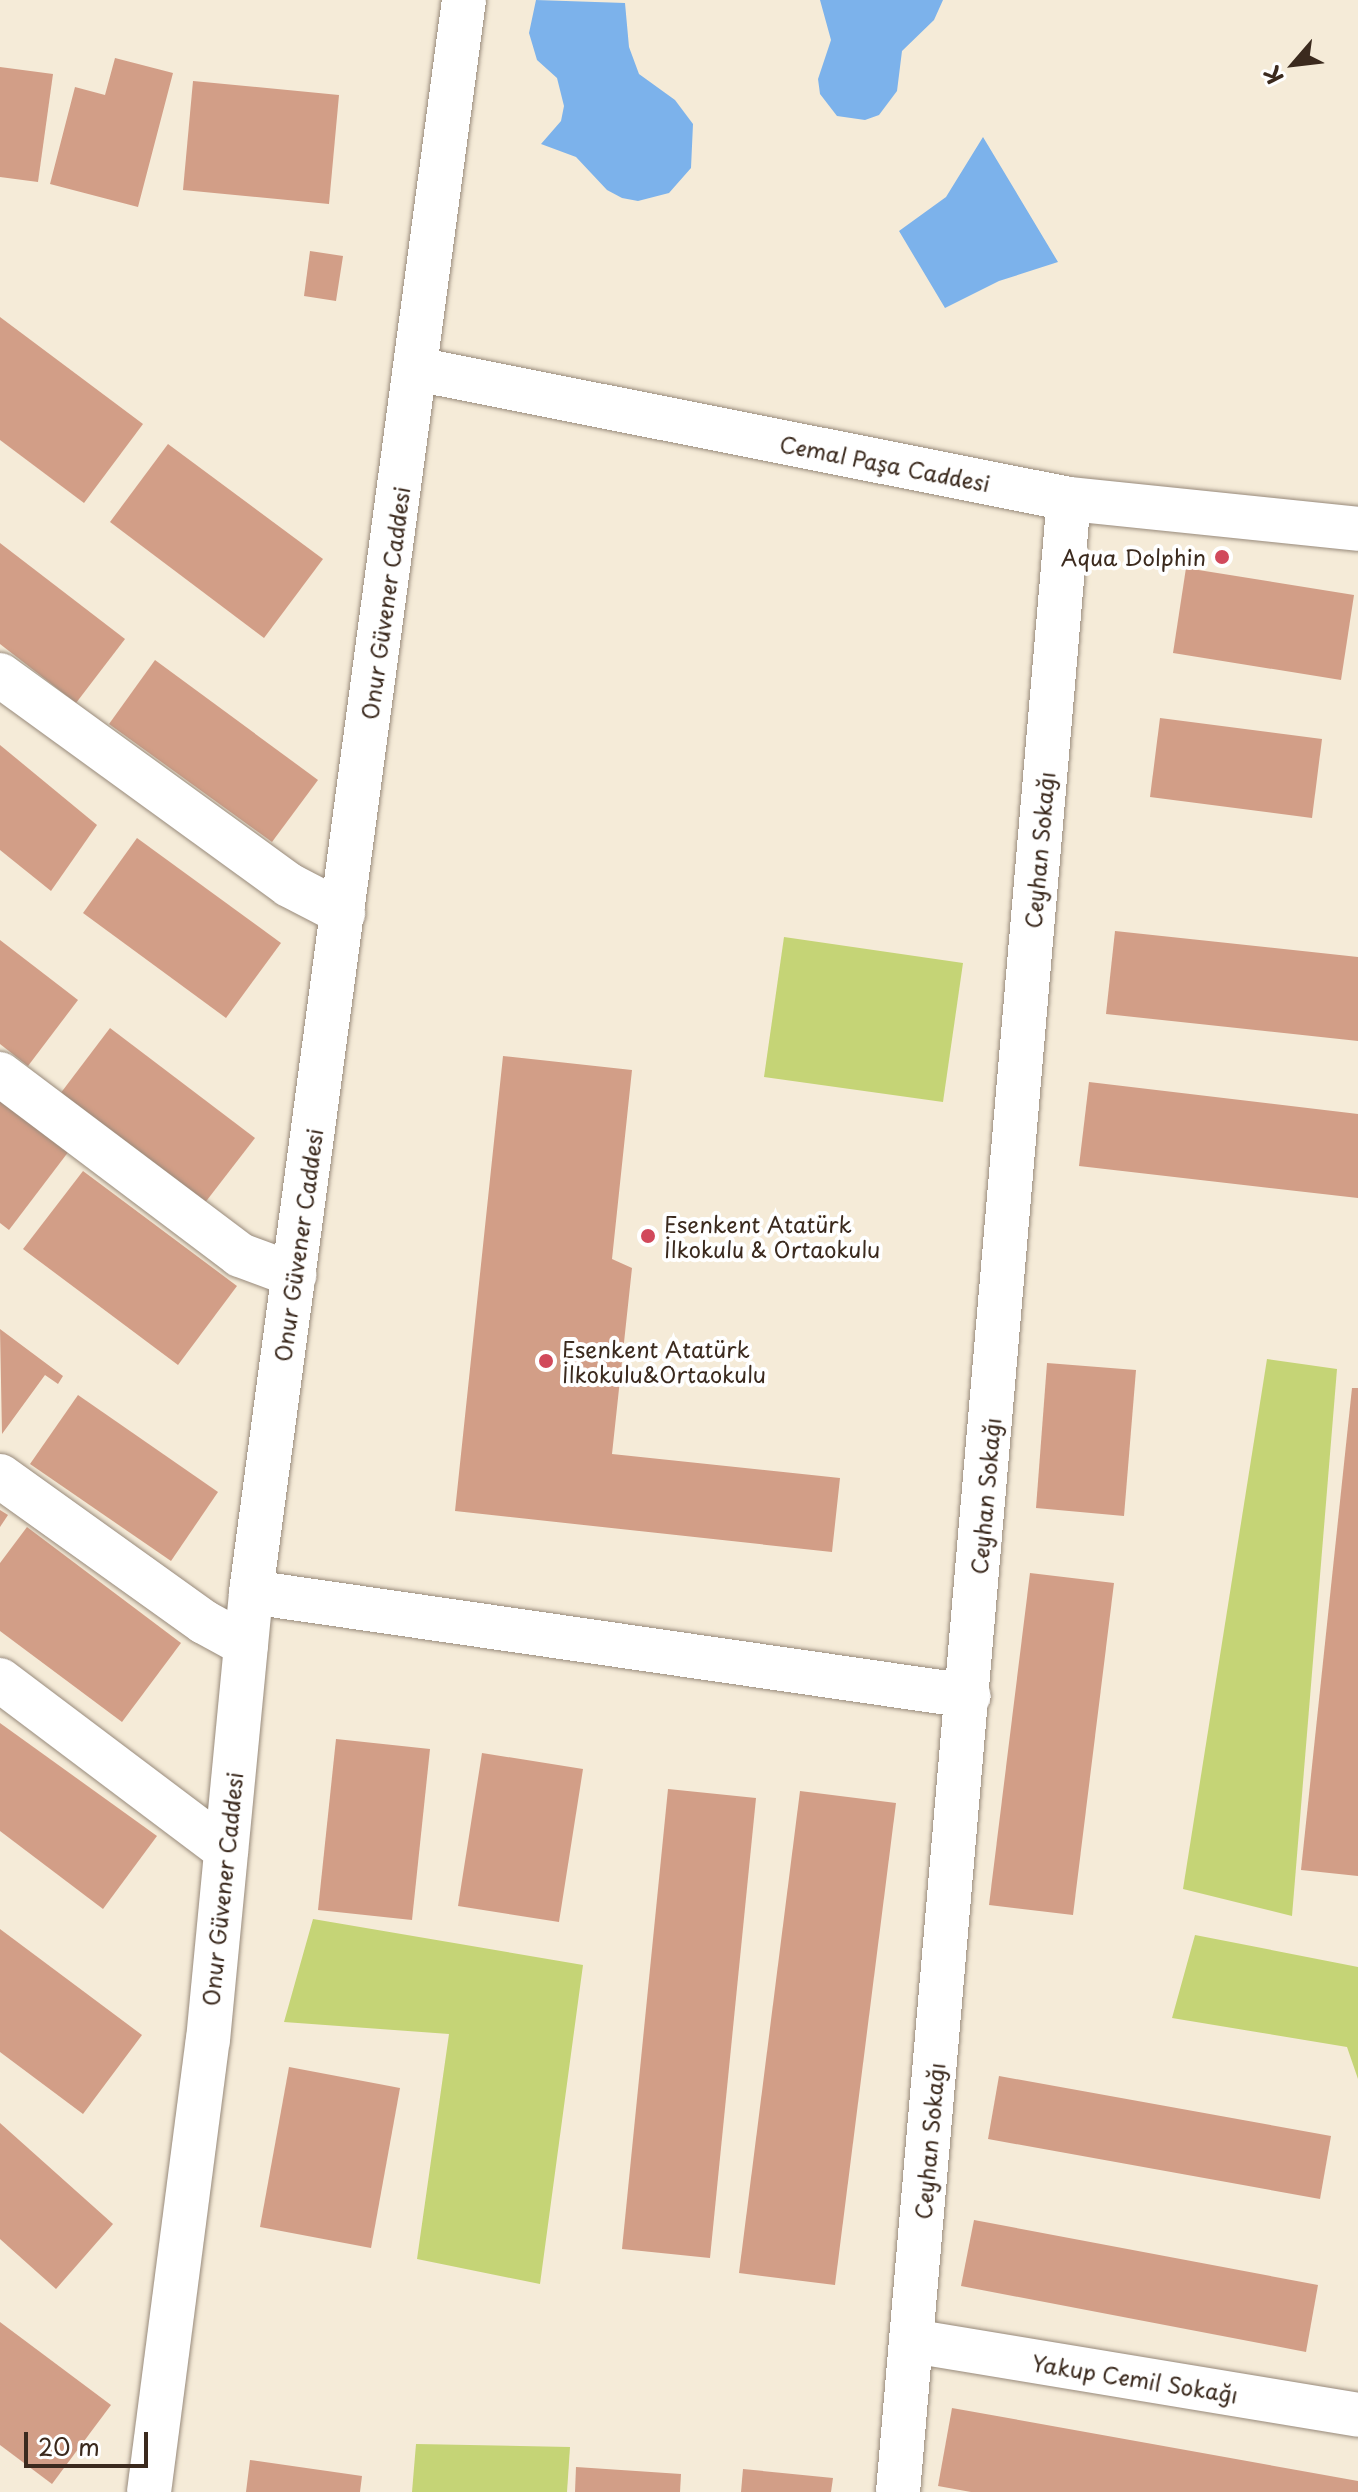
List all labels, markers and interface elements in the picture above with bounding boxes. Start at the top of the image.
north arrow [1254,24,1334,104]
text: K [1254,61,1291,90]
street label: Cemal Paşa Caddesi [777,430,993,496]
street label: Onur Güvener Caddesi [355,484,415,722]
place label: Aqua Dolphin [1061,544,1206,570]
marker: Aqua Dolphin [1213,548,1231,566]
street label: Ceyhan Sokağı [1019,771,1059,929]
street label: Onur Güvener Caddesi [268,1126,328,1364]
place label: Esenkent Atatürk İlkokulu & Ortaokulu [664,1210,882,1262]
marker: Esenkent Atatürk İlkokulu & Ortaokulu [639,1227,657,1245]
place label: Esenkent Atatürk İlkokulu&Ortaokulu [562,1335,766,1386]
marker: Esenkent Atatürk İlkokulu&Ortaokulu [537,1352,555,1370]
street label: Ceyhan Sokağı [965,1417,1005,1575]
street label: Onur Güvener Caddesi [197,1770,247,2008]
street label: Ceyhan Sokağı [909,2062,949,2220]
street label: Yakup Cemil Sokağı [1029,2348,1241,2408]
scale bar [28,2416,152,2466]
text: 20 m [38,2428,100,2464]

